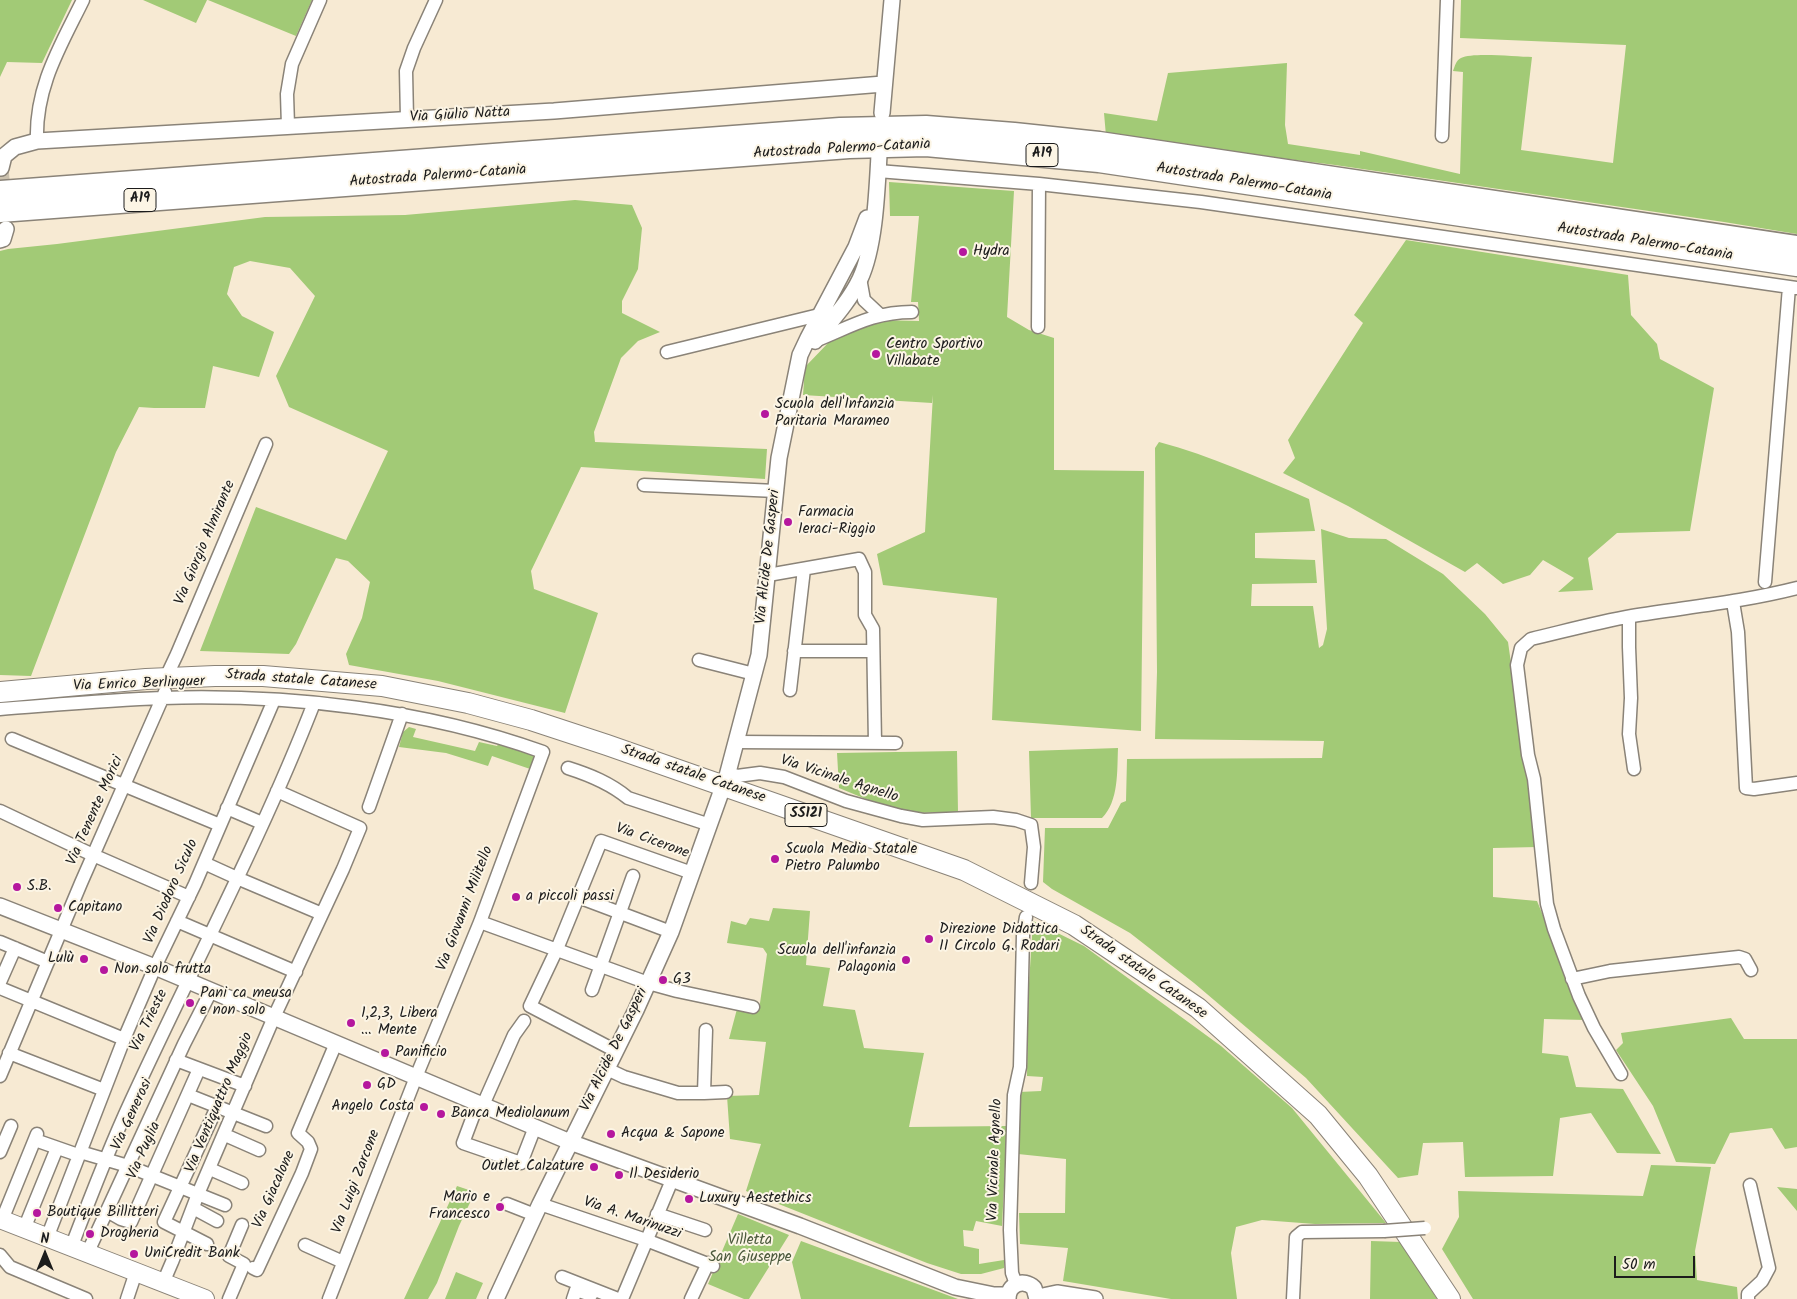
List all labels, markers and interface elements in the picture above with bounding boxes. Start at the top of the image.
street label: Via Giulio Natta [409,104,511,128]
street label: Autostrada Palermo-Catania [753,136,931,164]
road number: A19 [1026,144,1058,166]
street label: Autostrada Palermo-Catania [1155,160,1333,206]
street label: Autostrada Palermo-Catania [349,162,527,192]
road number: A19 [124,188,156,212]
street label: Autostrada Palermo-Catania [1556,220,1734,266]
place label: Hydra [973,243,1010,261]
marker: Hydra [957,246,969,258]
place label: Centro Sportivo Villabate [886,336,983,371]
marker: Centro Sportivo Villabate [870,348,882,360]
place label: Scuola dell'Infanzia Paritaria Marameo [775,396,895,431]
marker: Scuola dell'Infanzia Paritaria Marameo [759,408,771,420]
street label: Via Giorgio Almirante [172,478,240,608]
street label: Via Alcide De Gasperi [753,489,785,625]
place label: Farmacia Ieraci-Riggio [798,504,875,539]
marker: Farmacia Ieraci-Riggio [782,516,794,528]
street label: Strada statale Catanese [225,667,377,695]
street label: Via Enrico Berlinguer [73,674,205,696]
street label: Strada statale Catanese [618,742,768,808]
street label: Via Vicinale Agnello [778,752,900,808]
street label: Via Tenente Morici [64,753,128,869]
road number: SS121 [785,804,827,826]
street label: Via Cicerone [613,820,691,864]
street label: Via Diodoro Siculo [141,837,203,947]
place label: Scuola Media Statale Pietro Palumbo [785,841,917,876]
street label: Via Giovanni Militello [434,844,498,974]
marker: Scuola Media Statale Pietro Palumbo [769,853,781,865]
place label: S.B. [27,878,52,896]
marker: S.B. [11,881,23,893]
place label: a piccoli passi [526,888,614,906]
marker: a piccoli passi [510,891,522,903]
place label: Capitano [68,899,122,917]
marker: Capitano [52,902,64,914]
place label: Direzione Didattica II Circolo G. Rodari [939,921,1059,956]
street label: Strada statale Catanese [1076,922,1210,1024]
marker: Direzione Didattica II Circolo G. Rodari [923,933,935,945]
place label: Scuola dell'infanzia Palagonia [777,942,896,977]
place label: Lulù [48,950,74,968]
marker: Lulù [78,953,90,965]
marker: Scuola dell'infanzia Palagonia [900,954,912,966]
place label: Non solo frutta [114,961,211,979]
marker: Non solo frutta [98,964,110,976]
place label: G3 [673,971,691,989]
marker: G3 [657,974,669,986]
place label: Pani ca meusa e non solo [200,985,292,1020]
street label: Via Alcide De Gasperi [577,985,653,1115]
street label: Via Trieste [127,987,173,1055]
marker: Pani ca meusa e non solo [184,997,196,1009]
place label: 1,2,3, Libera ... Mente [361,1005,438,1040]
marker: 1,2,3, Libera ... Mente [345,1017,357,1029]
street label: Via Ventiquattro Maggio [182,1030,258,1176]
place label: Panificio [395,1044,447,1062]
marker: Panificio [379,1047,391,1059]
street label: Via Generosi [109,1076,157,1154]
place label: GD [377,1076,396,1094]
marker: GD [361,1079,373,1091]
place label: Angelo Costa [332,1098,414,1116]
street label: Via Vicinale Agnello [985,1098,1007,1222]
marker: Angelo Costa [418,1101,430,1113]
place label: Banca Mediolanum [451,1105,570,1123]
marker: Banca Mediolanum [435,1108,447,1120]
street label: Via Puglia [124,1119,166,1183]
place label: Acqua & Sapone [621,1125,724,1143]
street label: Via Luigi Zarcone [329,1128,385,1236]
marker: Acqua & Sapone [605,1128,617,1140]
street label: Via Giacalone [250,1148,300,1232]
place label: Outlet Calzature [481,1158,584,1176]
marker: Outlet Calzature [588,1161,600,1173]
place label: Il Desiderio [629,1166,699,1184]
marker: Il Desiderio [613,1169,625,1181]
place label: Mario e Francesco [429,1189,490,1224]
place label: Luxury Aestethics [699,1190,811,1208]
marker: Luxury Aestethics [683,1193,695,1205]
street label: Via A. Marinuzzi [581,1194,683,1244]
marker: Mario e Francesco [494,1201,506,1213]
place label: Boutique Billitteri [47,1204,158,1222]
marker: Boutique Billitteri [31,1207,43,1219]
place label: Drogheria [100,1225,159,1243]
text: N [41,1228,49,1250]
marker: Drogheria [84,1228,96,1240]
north arrow [20,1229,70,1279]
park label: Villetta San Giuseppe [708,1232,792,1267]
place label: UniCredit Bank [144,1245,240,1263]
scale bar [1617,1246,1698,1278]
marker: UniCredit Bank [128,1248,140,1260]
text: 50 m [1622,1253,1656,1277]

